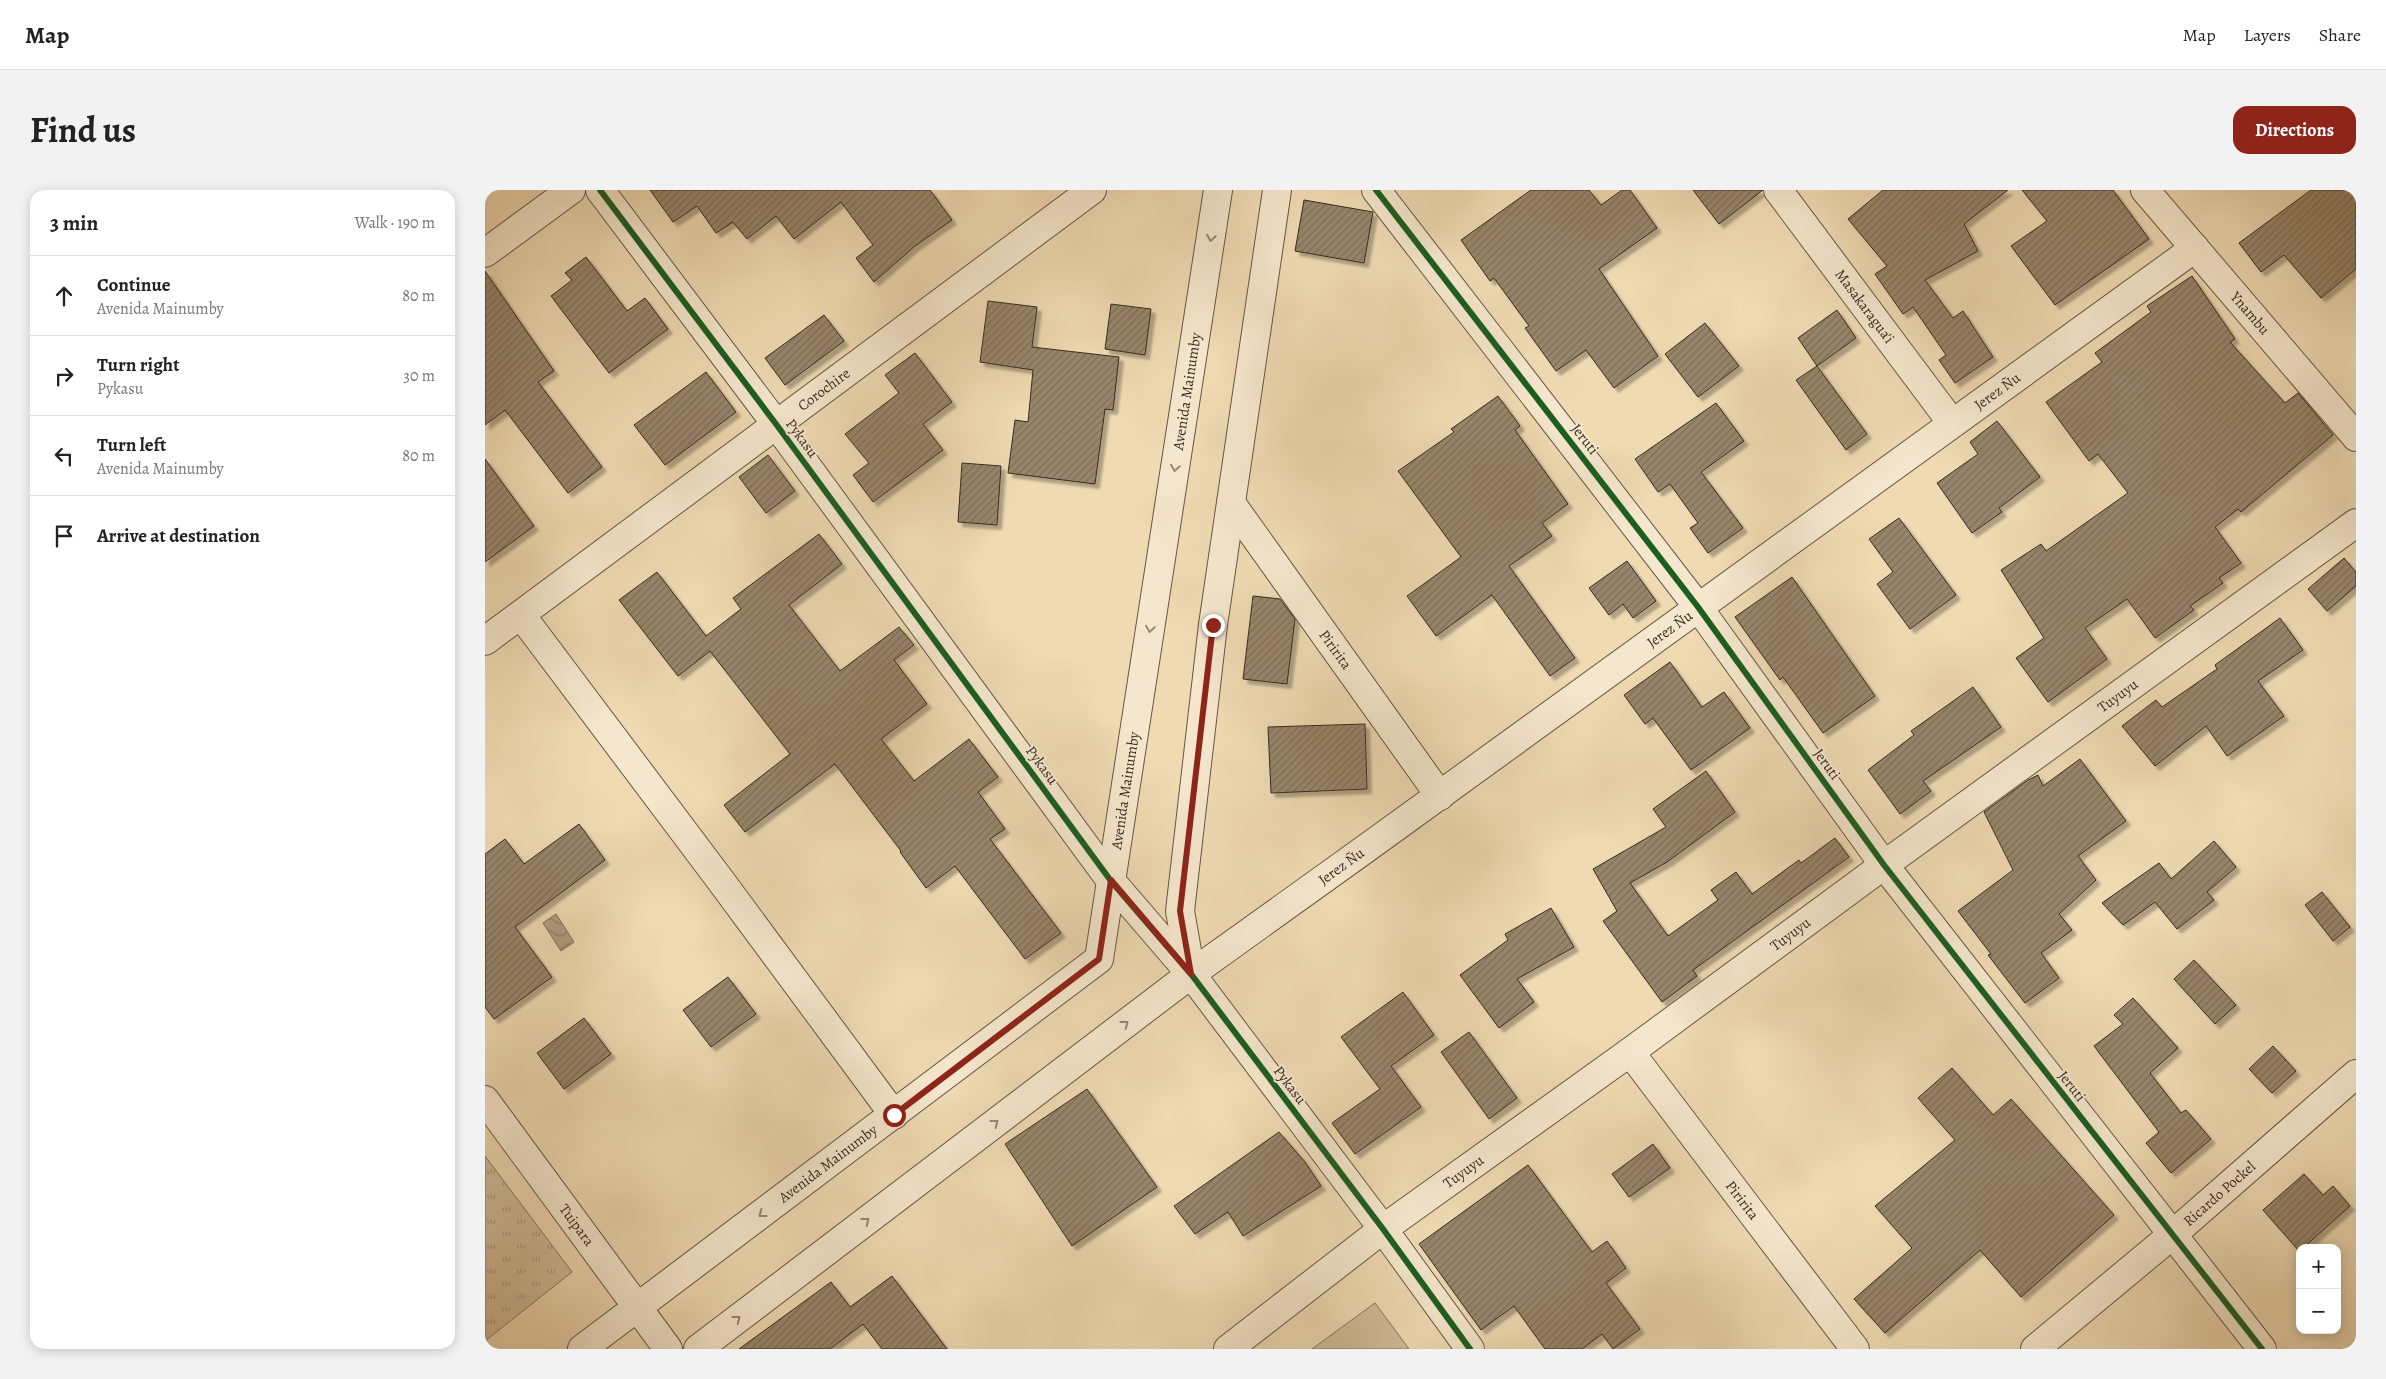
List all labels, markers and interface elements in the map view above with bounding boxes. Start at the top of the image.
text: Map [25,19,69,51]
text: Map [2183,23,2216,47]
text: Layers [2244,23,2291,47]
text: Share [2319,23,2361,47]
text: Find us [30,106,136,154]
button: Directions [2233,106,2356,154]
text: 3 min [50,209,98,237]
text: Walk · 190 m [355,212,435,234]
one-way arrow [1206,234,1216,243]
street label: Masakaragua'i [1831,265,1899,347]
text: Continue [97,272,171,298]
icon: ahead [50,282,78,310]
text: 80 m [402,285,435,307]
street label: Ynambu [2225,287,2275,340]
text: Avenida Mainumby [97,298,224,320]
street label: Avenida Mainumby [1168,331,1206,453]
text: Turn right [97,352,179,378]
icon: right [50,362,78,390]
street label: Corochire [793,363,854,415]
text: 30 m [403,365,435,387]
street label: Jerez Ñu [1970,367,2025,415]
text: Pykasu [97,378,143,400]
street label: Pykasu [781,415,823,462]
street label: Jeruti [1567,419,1603,459]
text: Turn left [97,432,166,458]
icon: left [50,442,78,470]
text: 80 m [402,445,435,467]
text: Avenida Mainumby [97,458,224,480]
one-way arrow [1171,464,1181,472]
icon: arrive [50,522,78,550]
text: Arrive at destination [97,523,260,549]
street label: Jerez Ñu [1643,605,1697,652]
route end [1202,614,1225,637]
one-way arrow [1146,624,1156,633]
street label: Piririta [1315,626,1357,673]
street label: Tuyuyu [2093,674,2143,717]
street label: Avenida Mainumby [1106,730,1144,852]
street label: Pykasu [1021,742,1063,789]
street label: Jeruti [1809,744,1845,784]
street label: Jerez Ñu [1314,842,1369,890]
street label: Tuyuyu [1766,912,1815,956]
one-way arrow [1119,1022,1128,1030]
street label: Pykasu [1269,1062,1312,1109]
street label: Jeruti [2054,1066,2090,1106]
route start [883,1104,906,1127]
street label: Avenida Mainumby [774,1120,882,1208]
one-way arrow [989,1120,998,1128]
street label: Tuyuyu [1439,1149,1488,1193]
street label: Ricardo Pockel [2179,1156,2260,1231]
street label: Piririta [1721,1177,1764,1224]
street label: Tuipara [555,1200,599,1250]
one-way arrow [759,1209,768,1217]
one-way arrow [860,1218,870,1227]
map controls [2296,1244,2341,1334]
button: + [2296,1244,2341,1289]
button: − [2296,1289,2341,1334]
one-way arrow [731,1317,740,1325]

